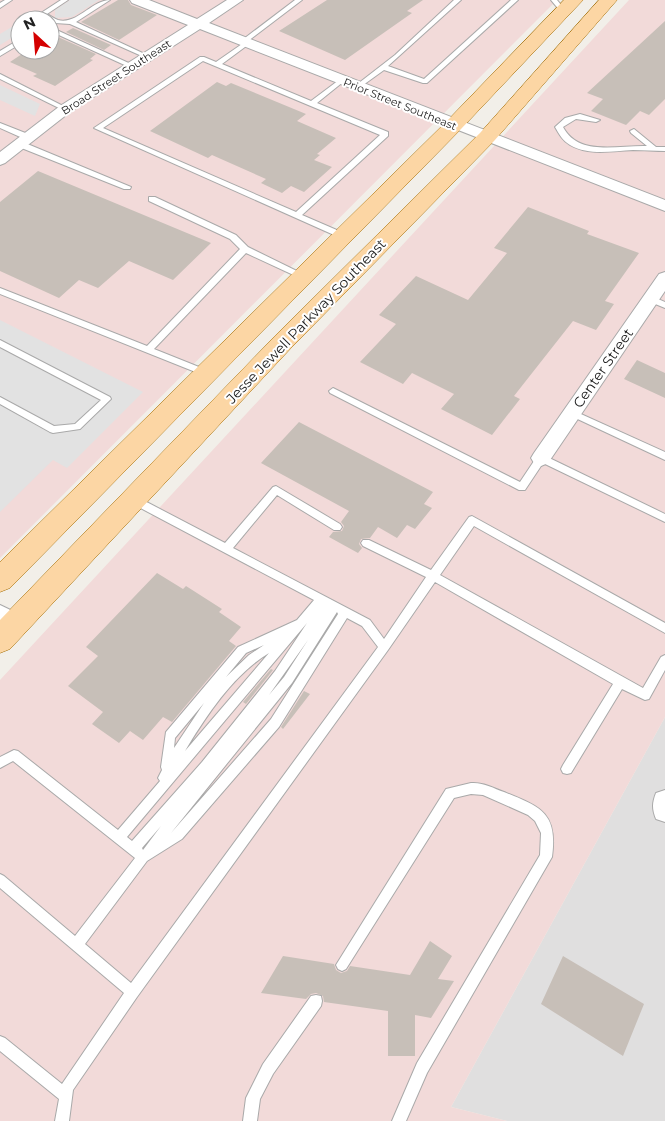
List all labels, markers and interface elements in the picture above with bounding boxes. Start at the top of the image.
north arrow [10,10,60,60]
text: N [20,13,38,34]
street label: Broad Street Southeast [58,36,174,118]
street label: Prior Street Southeast [341,75,459,133]
street label: Jesse Jewell Parkway Southeast [222,235,390,408]
street label: Center Street [569,324,637,411]

